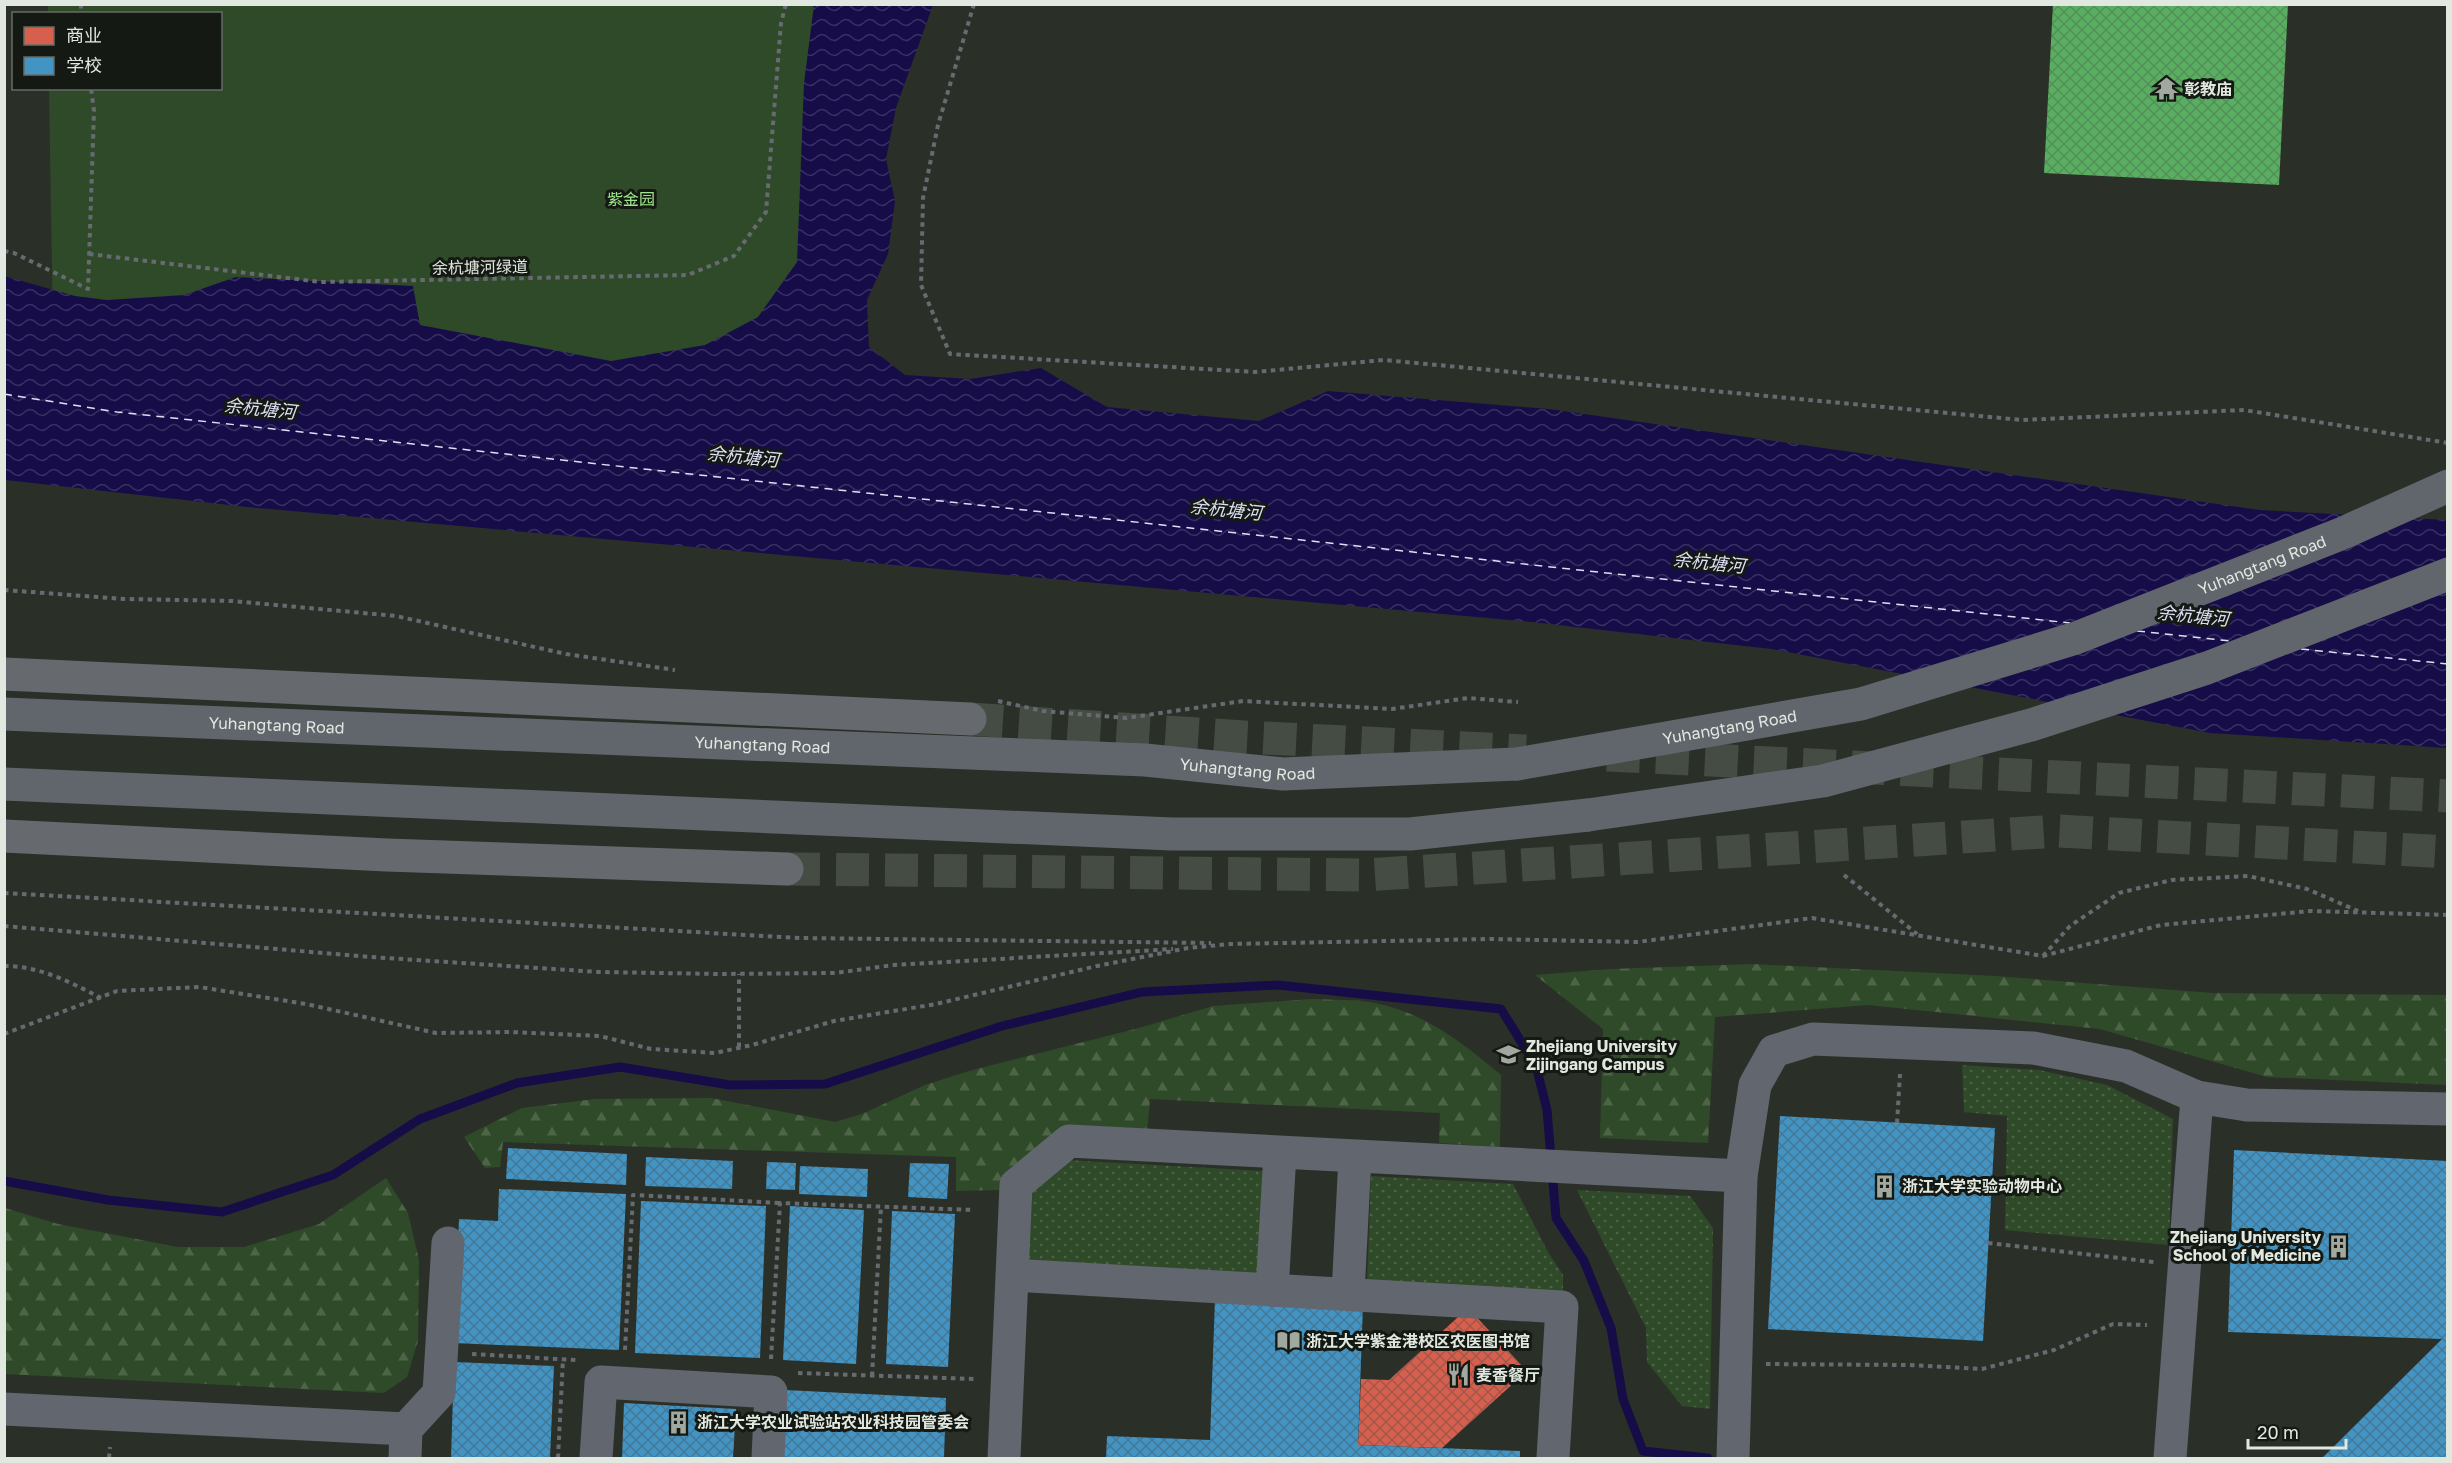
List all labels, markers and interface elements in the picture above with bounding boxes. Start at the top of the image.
legend [12,12,222,90]
text: 商业 [66,24,102,46]
text: 学校 [66,54,102,76]
temple icon: 彰教庙 [2153,76,2179,102]
place label: 彰教庙 [2184,79,2232,99]
park label: 紫金园 [607,189,655,209]
street label: 余杭塘河绿道 [432,256,528,278]
water label: 余杭塘河 [223,393,300,423]
water label: 余杭塘河 [706,441,783,471]
water label: 余杭塘河 [1189,494,1266,524]
street label: Yuhangtang Road [2195,531,2329,599]
water label: 余杭塘河 [1672,547,1749,577]
water label: 余杭塘河 [2156,600,2233,630]
street label: Yuhangtang Road [1661,705,1798,748]
street label: Yuhangtang Road [208,712,345,738]
street label: Yuhangtang Road [694,732,831,757]
street label: Yuhangtang Road [1179,754,1316,784]
place label: Zhejiang University Zijingang Campus [1526,1036,1677,1074]
school or university icon: Zhejiang University Zijingang Campus [1495,1042,1521,1068]
building icon: 浙江大学实验动物中心 [1871,1173,1897,1199]
place label: 浙江大学实验动物中心 [1902,1176,2062,1196]
place label: Zhejiang University School of Medicine [2170,1227,2321,1265]
building icon: Zhejiang University School of Medicine [2326,1233,2352,1259]
library icon: 浙江大学紫金港校区农医图书馆 [1275,1328,1301,1354]
place label: 浙江大学紫金港校区农医图书馆 [1306,1331,1530,1351]
restaurant icon: 麦香餐厅 [1445,1362,1471,1388]
place label: 麦香餐厅 [1476,1365,1540,1385]
building icon: 浙江大学农业试验站农业科技园管委会 [666,1409,692,1435]
place label: 浙江大学农业试验站农业科技园管委会 [697,1412,969,1432]
scale bar [2248,1412,2346,1450]
text: 20 m [2257,1421,2299,1443]

